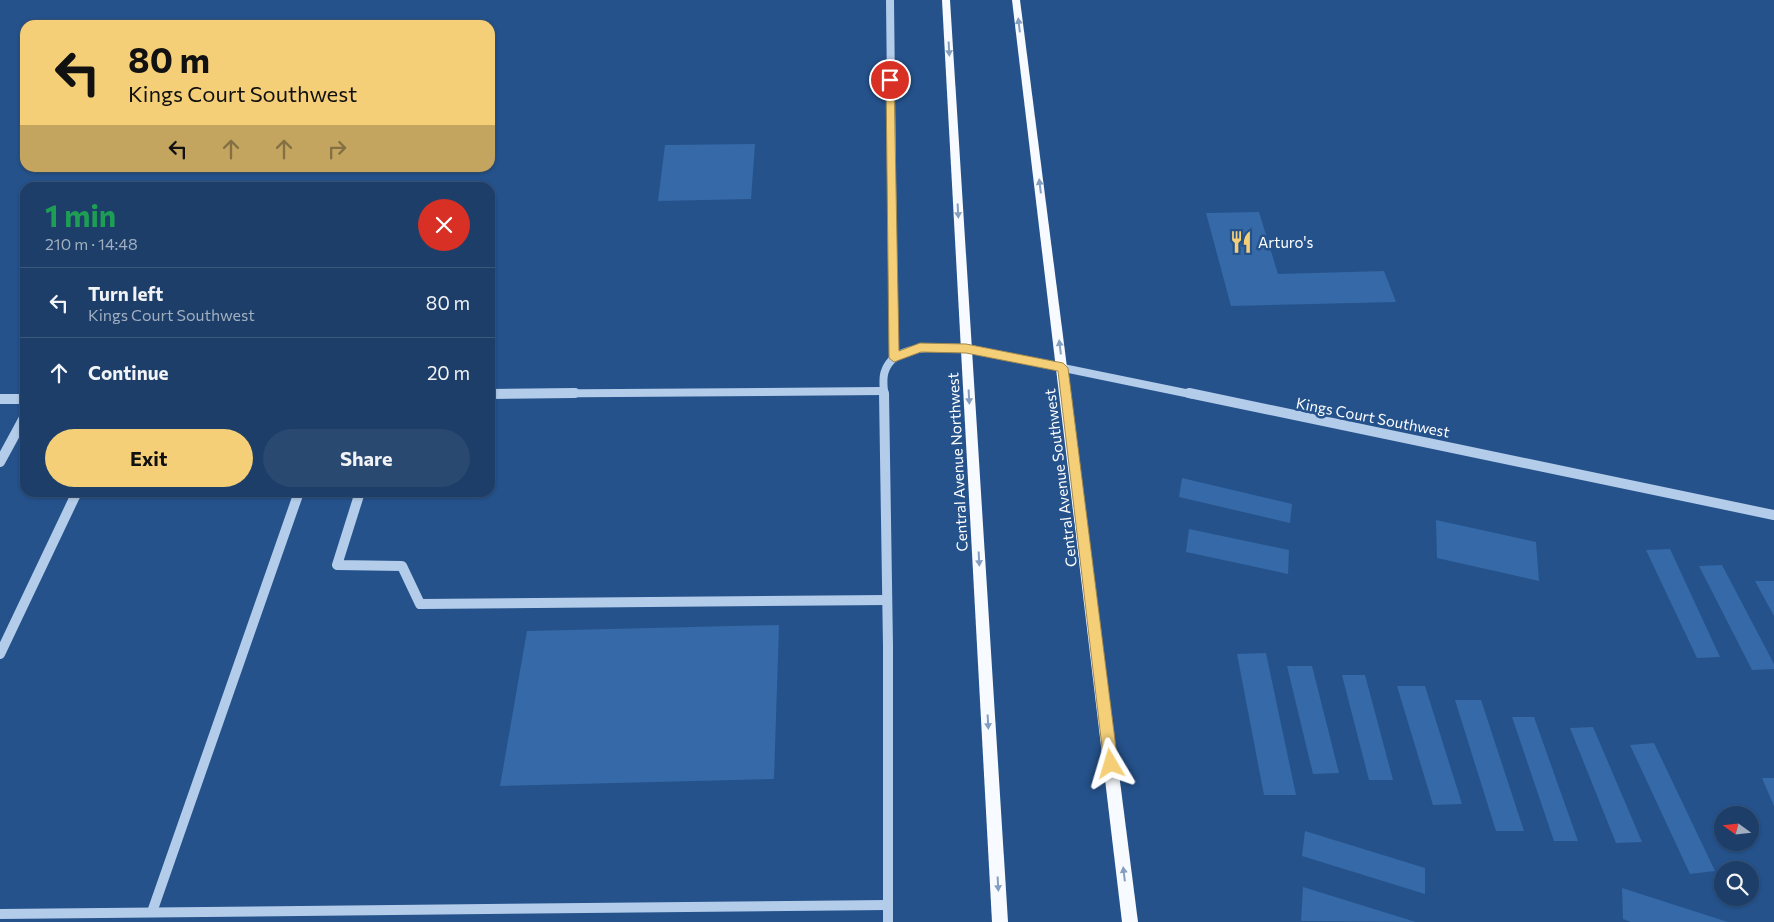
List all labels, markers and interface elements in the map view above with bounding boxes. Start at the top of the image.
one-way arrow [1015,17,1023,33]
text: 80 m [128,37,210,80]
icon: left [45,40,110,105]
one-way arrow [945,41,953,57]
pin [869,59,911,101]
icon: arrive [876,66,904,94]
text: Kings Court Southwest [128,80,357,107]
icon: left [164,135,192,163]
icon: ahead [217,135,245,163]
icon: ahead [270,135,298,163]
icon: right [323,135,351,163]
one-way arrow [1036,178,1044,194]
text: 1 min [45,196,116,233]
button: close [418,199,470,251]
one-way arrow [955,203,963,219]
restaurant icon: Arturo's [1228,229,1254,255]
place label: Arturo's [1258,233,1314,251]
text: 210 m · 14:48 [45,234,138,253]
text: Turn left [88,282,163,305]
icon: left [45,289,73,317]
text: 80 m [426,291,470,314]
text: Kings Court Southwest [88,305,255,324]
one-way arrow [1056,339,1064,355]
icon: ahead [45,359,73,387]
text: Continue [88,361,168,384]
text: 20 m [427,361,470,384]
street label: Central Avenue Northwest [943,372,971,552]
street label: Central Avenue Southwest [1040,388,1080,568]
one-way arrow [966,389,974,405]
street label: Kings Court Southwest [1295,393,1451,441]
button: Exit [45,429,253,487]
button: Share [263,429,470,487]
one-way arrow [975,552,983,568]
one-way arrow [985,714,993,730]
position arrow [1084,737,1136,789]
north arrow [1714,806,1759,851]
map controls [1714,806,1759,906]
button: search [1714,861,1759,906]
one-way arrow [1120,865,1128,881]
one-way arrow [994,876,1002,892]

